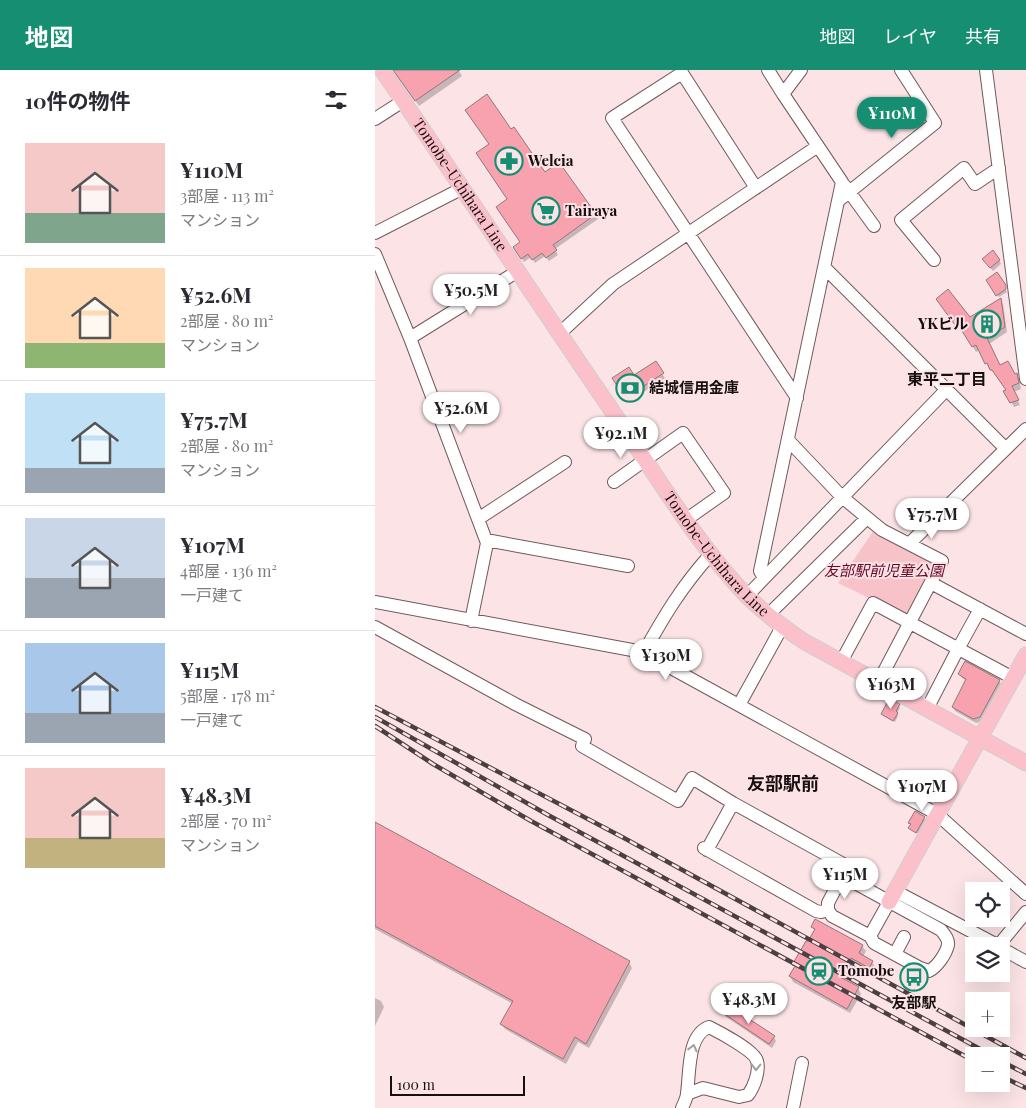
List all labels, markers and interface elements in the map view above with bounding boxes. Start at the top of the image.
text: 地図 [25,20,73,52]
text: 地図 [820,24,856,48]
text: レイヤ [884,24,937,48]
text: 共有 [965,24,1001,48]
text: 10件の物件 [25,86,131,114]
icon: filters [322,86,350,114]
pin: ¥110M [857,97,927,139]
text: ¥110M [868,102,916,123]
street label: Tomobe-Uchihara Line [409,114,513,255]
pharmacy icon: Welcia [494,146,524,176]
place label: Welcia [527,150,574,170]
text: ¥110M [180,155,243,183]
icon: home [65,163,125,223]
text: 3部屋 · 113 m² [180,185,274,206]
supermarket icon: Tairaya [531,196,561,226]
place label: Tairaya [565,200,617,220]
text: マンション [180,209,260,230]
pin: ¥50.5M [430,274,512,316]
text: ¥50.5M [444,279,498,300]
text: ¥52.6M [180,280,252,308]
icon: home [65,288,125,348]
building icon: YKビル [972,309,1002,339]
text: 2部屋 · 80 m² [180,310,273,331]
place label: YKビル [917,313,968,333]
text: マンション [180,334,260,355]
district label: 東平二丁目 [907,368,987,389]
bank icon: 結城信用金庫 [615,373,645,403]
place label: 結城信用金庫 [649,377,739,397]
pin: ¥52.6M [420,392,502,434]
text: ¥52.6M [434,397,488,418]
text: ¥75.7M [180,405,248,433]
icon: home [65,413,125,473]
pin: ¥92.1M [580,416,662,459]
text: ¥92.1M [594,422,648,443]
text: 2部屋 · 80 m² [180,435,273,456]
text: マンション [180,459,260,480]
street label: Tomobe-Uchihara Line [660,487,774,621]
pin: ¥75.7M [891,498,973,540]
text: ¥75.7M [906,503,958,524]
text: ¥107M [180,530,245,558]
icon: home [65,538,125,598]
text: 4部屋 · 136 m² [180,560,277,581]
park label: 友部駅前児童公園 [824,560,946,580]
text: 一戸建て [180,584,244,605]
pin: ¥130M [631,638,701,681]
text: ¥130M [641,644,691,665]
text: ¥115M [180,655,239,683]
icon: home [65,663,125,723]
pin: ¥163M [856,668,926,710]
text: ¥163M [867,673,915,694]
text: 5部屋 · 178 m² [180,685,275,706]
text: 一戸建て [180,709,244,730]
pin: ¥107M [887,770,957,812]
district label: 友部駅前 [747,771,819,795]
text: ¥107M [897,775,947,796]
text: ¥48.3M [180,780,252,808]
icon: home [65,788,125,848]
text: 2部屋 · 70 m² [180,810,272,831]
text: マンション [180,834,260,855]
pin: ¥115M [810,858,880,900]
text: ¥115M [822,863,868,884]
map controls [965,882,1010,1092]
button: locate [965,882,1010,927]
button: layers [965,937,1010,982]
station icon: Tomobe [804,956,834,986]
place label: Tomobe [838,960,895,980]
bus stop icon: 友部駅 [899,962,929,992]
pin: ¥48.3M [708,982,790,1025]
text: ¥48.3M [722,988,776,1009]
place label: 友部駅 [891,992,937,1012]
button: + [965,992,1010,1037]
one-way arrow [687,1044,698,1053]
button: − [965,1047,1010,1092]
one-way arrow [751,1064,761,1072]
scale bar [390,1073,525,1096]
text: 100 m [397,1075,435,1094]

